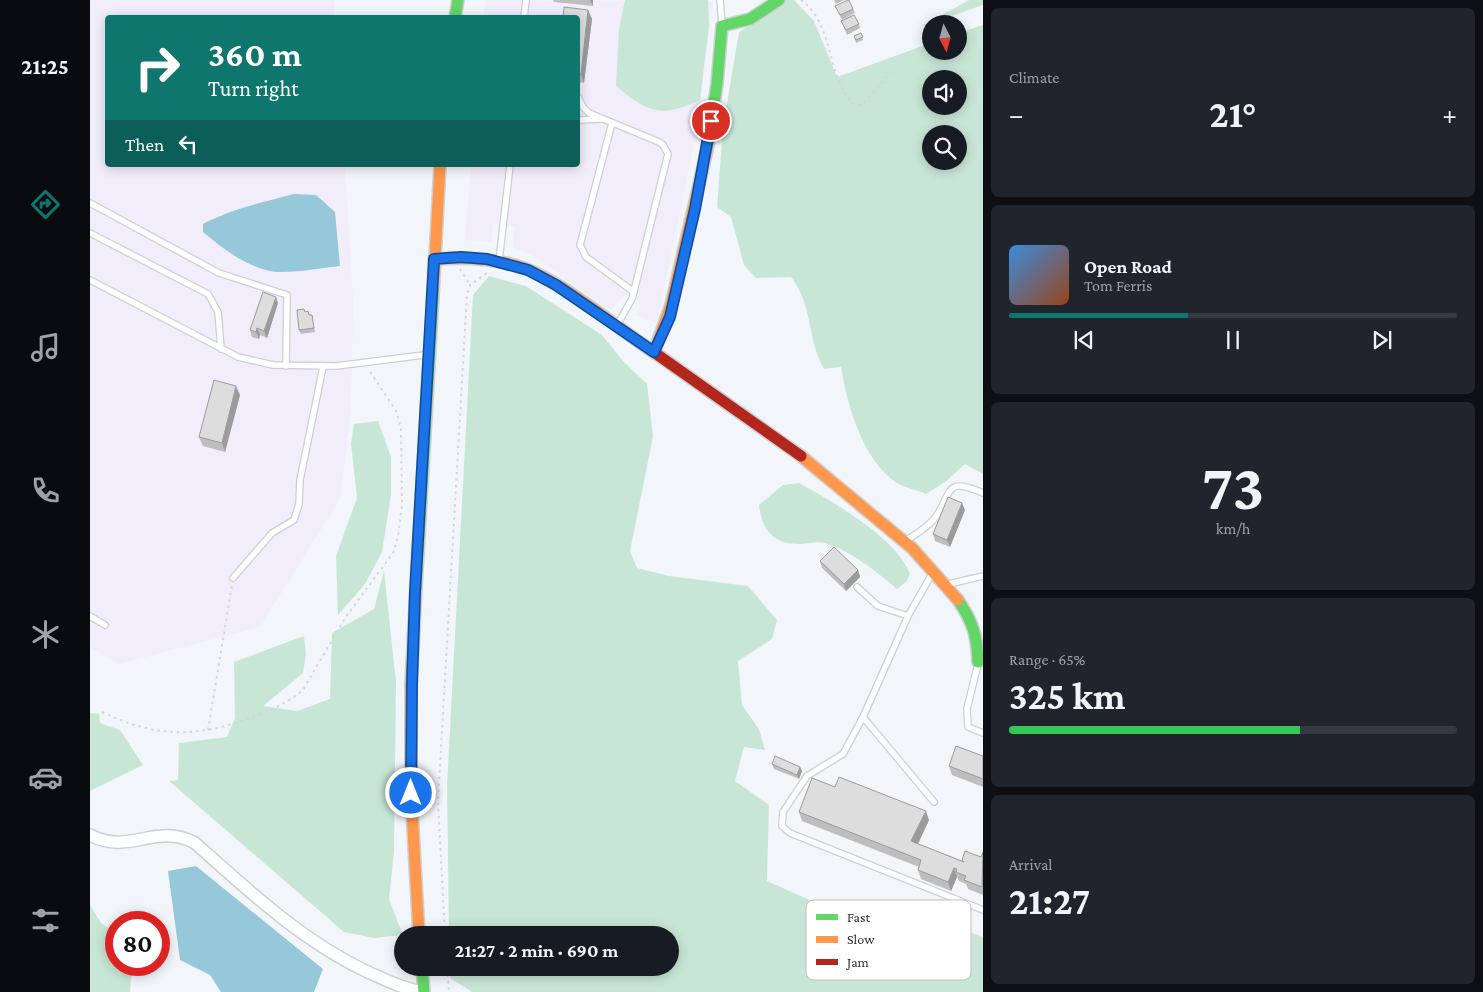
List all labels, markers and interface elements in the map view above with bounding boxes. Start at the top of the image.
north arrow [922,15,968,60]
map controls [922,15,967,170]
icon: right [125,35,190,100]
text: 360 m [208,35,302,74]
text: 21:25 [21,54,69,79]
text: Climate [1009,69,1059,86]
button: sound [922,70,967,115]
text: Turn right [208,76,299,101]
text: 21° [1209,93,1257,135]
text: − [1009,99,1024,130]
text: + [1442,99,1457,130]
pin [690,100,732,142]
icon: arrive [697,107,725,135]
button: search [922,125,967,170]
icon: left [174,130,202,158]
text: Then [125,134,164,155]
icon: directions [28,187,63,222]
text: Open Road [1084,256,1172,277]
text: Tom Ferris [1084,277,1152,294]
icon: previous [1070,326,1098,354]
icon: pause [1219,326,1247,354]
icon: next [1368,326,1396,354]
icon: music [28,330,63,365]
text: 73 [1202,451,1264,523]
icon: phone [28,473,63,508]
text: km/h [1216,520,1250,537]
icon: climate [28,617,63,652]
text: Range · 65% [1009,651,1085,668]
text: 325 km [1009,675,1125,717]
icon: car [28,760,63,795]
position arrow [384,766,436,818]
text: Arrival [1009,856,1053,873]
text: 21:27 [1009,880,1090,922]
legend [806,900,971,980]
icon: filters [28,903,63,938]
text: Fast [847,909,871,925]
speed limit sign: 80 [105,911,170,976]
text: Slow [847,931,875,947]
text: 21:27 · 2 min · 690 m [455,940,618,961]
text: Jam [845,954,869,970]

